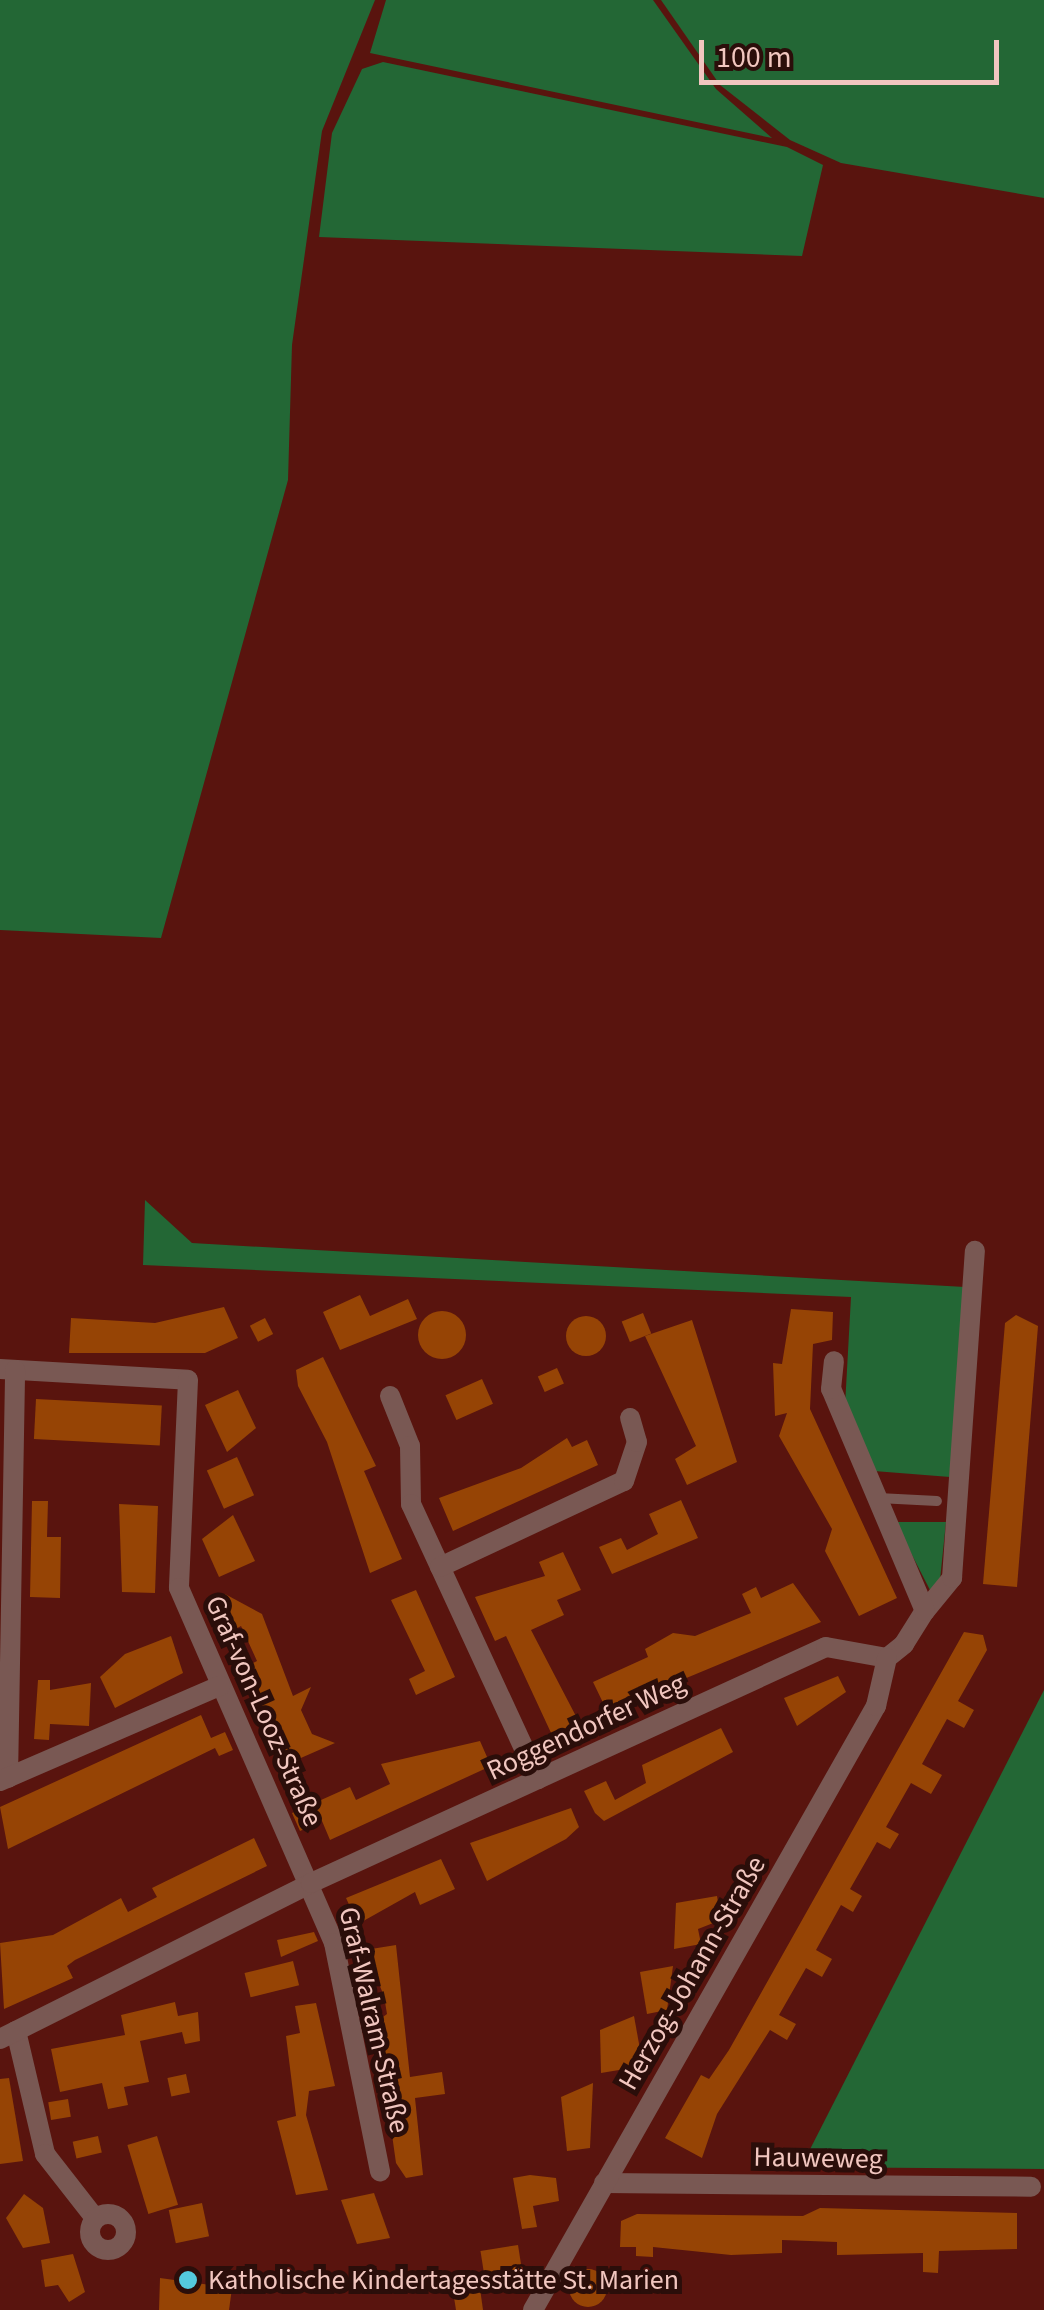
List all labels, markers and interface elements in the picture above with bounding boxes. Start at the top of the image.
scale bar [704,20,1004,82]
text: 100 m [716,36,792,79]
street label: Graf-von-Looz-Straße [198,1590,330,1832]
street label: Roggendorfer Weg [481,1666,691,1788]
street label: Herzog-Johann-Straße [611,1850,773,2096]
street label: Graf-Walram-Straße [332,1904,416,2136]
street label: Hauweweg [753,2140,883,2176]
place label: Katholische Kindertagesstätte St. Marien [208,2263,679,2297]
marker: Katholische Kindertagesstätte St. Marien [177,2269,199,2291]

